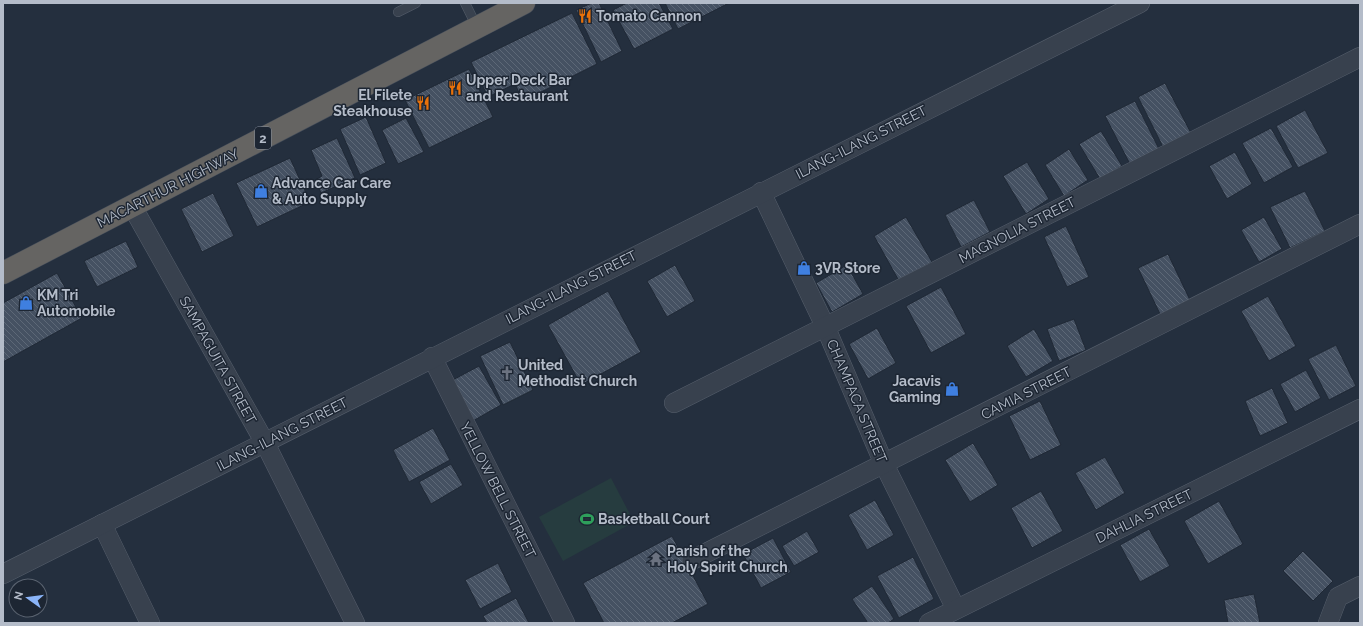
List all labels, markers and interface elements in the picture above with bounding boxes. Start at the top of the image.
restaurant icon: Tomato Cannon [577,8,593,24]
place label: Tomato Cannon [596,8,701,24]
place label: Upper Deck Bar and Restaurant [466,72,572,104]
restaurant icon: Upper Deck Bar and Restaurant [447,80,463,96]
place label: El Filete Steakhouse [333,87,413,119]
restaurant icon: El Filete Steakhouse [415,95,431,111]
street label: ILANG-ILANG STREET [793,102,930,182]
road number: 2 [255,127,271,149]
street label: MACARTHUR HIGHWAY [94,145,242,231]
place label: Advance Car Care & Auto Supply [272,175,392,207]
shop icon: Advance Car Care & Auto Supply [253,183,269,199]
street label: MAGNOLIA STREET [956,193,1078,266]
street label: ILANG-ILANG STREET [503,247,640,327]
shop icon: 3VR Store [796,260,812,276]
place label: 3VR Store [815,260,881,276]
place label: KM Tri Automobile [37,287,116,319]
street label: SAMPAGUITA STREET [176,294,260,427]
shop icon: KM Tri Automobile [18,295,34,311]
street label: CHAMPACA STREET [824,337,890,466]
place label: United Methodist Church [518,357,637,389]
street label: CAMIA STREET [978,363,1074,423]
church icon: United Methodist Church [499,365,515,381]
place label: Jacavis Gaming [889,373,941,405]
shop icon: Jacavis Gaming [944,381,960,397]
street label: ILANG-ILANG STREET [214,394,351,474]
street label: YELLOW BELL STREET [457,419,540,561]
street label: DAHLIA STREET [1093,485,1195,546]
sports icon: Basketball Court [579,511,595,527]
place label: Basketball Court [598,511,710,527]
place label: Parish of the Holy Spirit Church [667,543,788,575]
temple icon: Parish of the Holy Spirit Church [648,551,664,567]
north arrow [8,578,48,618]
text: N [11,590,26,601]

